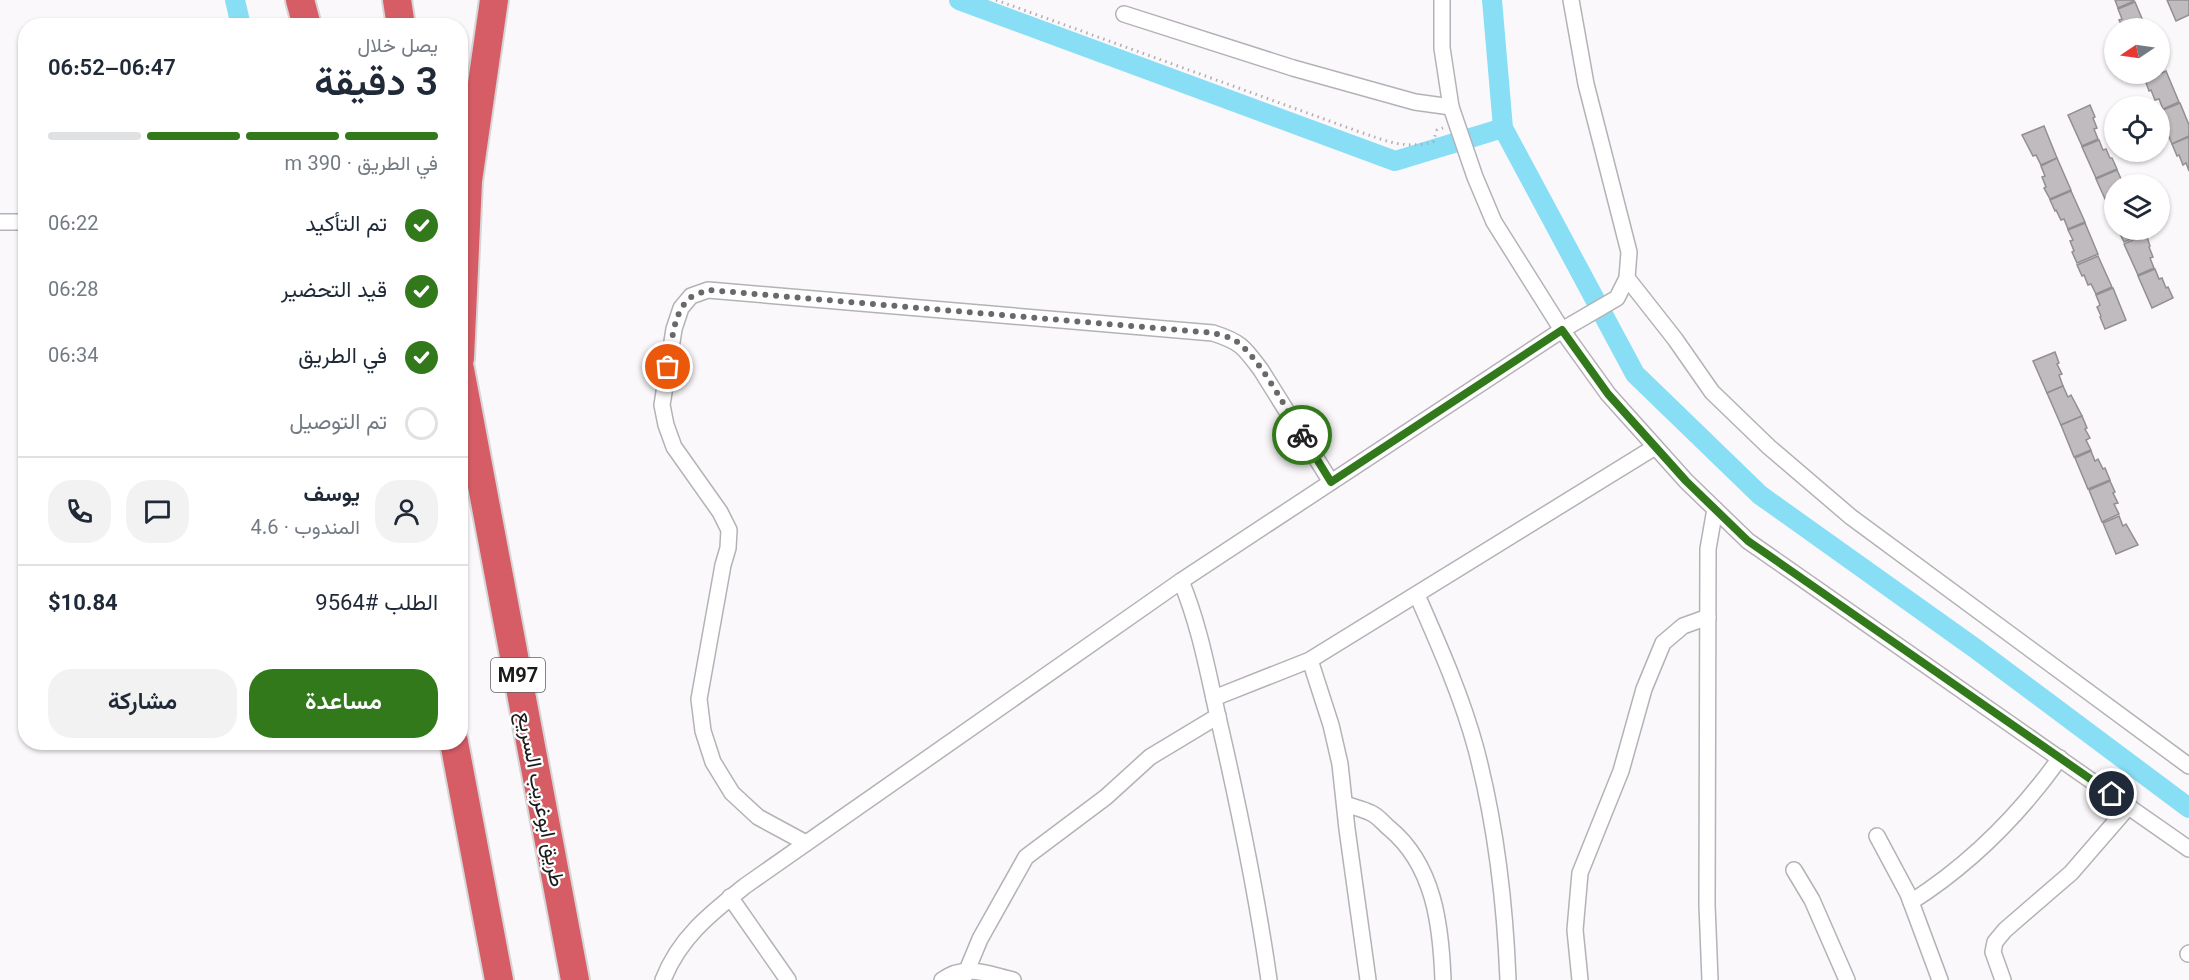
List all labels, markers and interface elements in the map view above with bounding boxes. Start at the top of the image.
north arrow [2104,18,2170,84]
map controls [2104,18,2170,240]
text: يصل خلال [358,31,438,63]
text: 06:47–06:52 [48,52,176,87]
text: 3 دقيقة [314,55,438,116]
button: locate [2104,96,2170,162]
text: في الطريق · 390 m [285,149,438,181]
button: layers [2104,174,2170,240]
text: تم التأكيد [305,208,387,243]
text: 06:22 [48,209,98,241]
icon: check [405,209,438,242]
text: قيد التحضير [281,274,387,309]
text: 06:28 [48,275,98,307]
icon: check [405,275,438,308]
text: في الطريق [298,340,387,375]
text: 06:34 [48,341,98,373]
icon: check [405,341,438,374]
pin [642,341,693,392]
icon: bag [651,350,684,383]
courier [1272,405,1332,465]
text: تم التوصيل [289,406,387,441]
icon: bike [1286,419,1319,452]
text: يوسف [304,478,360,513]
button: phone [48,480,111,543]
button: chat [126,480,189,543]
button: person [375,480,438,543]
text: المندوب · 4.6 [250,513,360,545]
text: $10.84 [48,587,118,622]
text: الطلب #9564 [315,587,438,622]
road number: M97 [491,658,545,692]
button: مشاركة [48,669,237,738]
button: مساعدة [249,669,438,738]
street label: طريق ابوغريب السريع [506,709,573,890]
pin [2086,768,2137,819]
icon: home [2095,777,2128,810]

